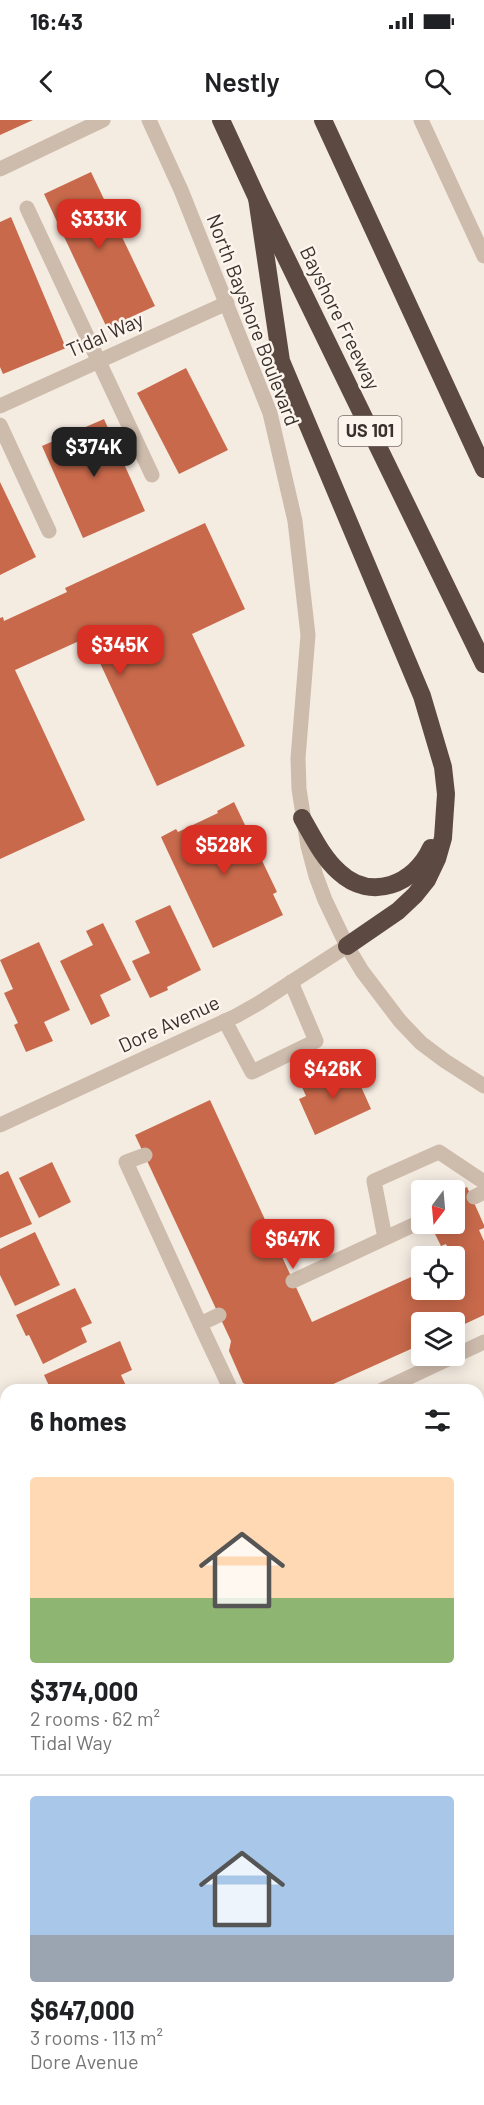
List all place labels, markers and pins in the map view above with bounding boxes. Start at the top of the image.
pin: $333K [57,199,141,250]
pin: $374K [52,427,136,478]
pin: $345K [78,625,162,676]
pin: $528K [182,825,266,876]
pin: $426K [291,1049,375,1100]
pin: $647K [251,1219,335,1270]

